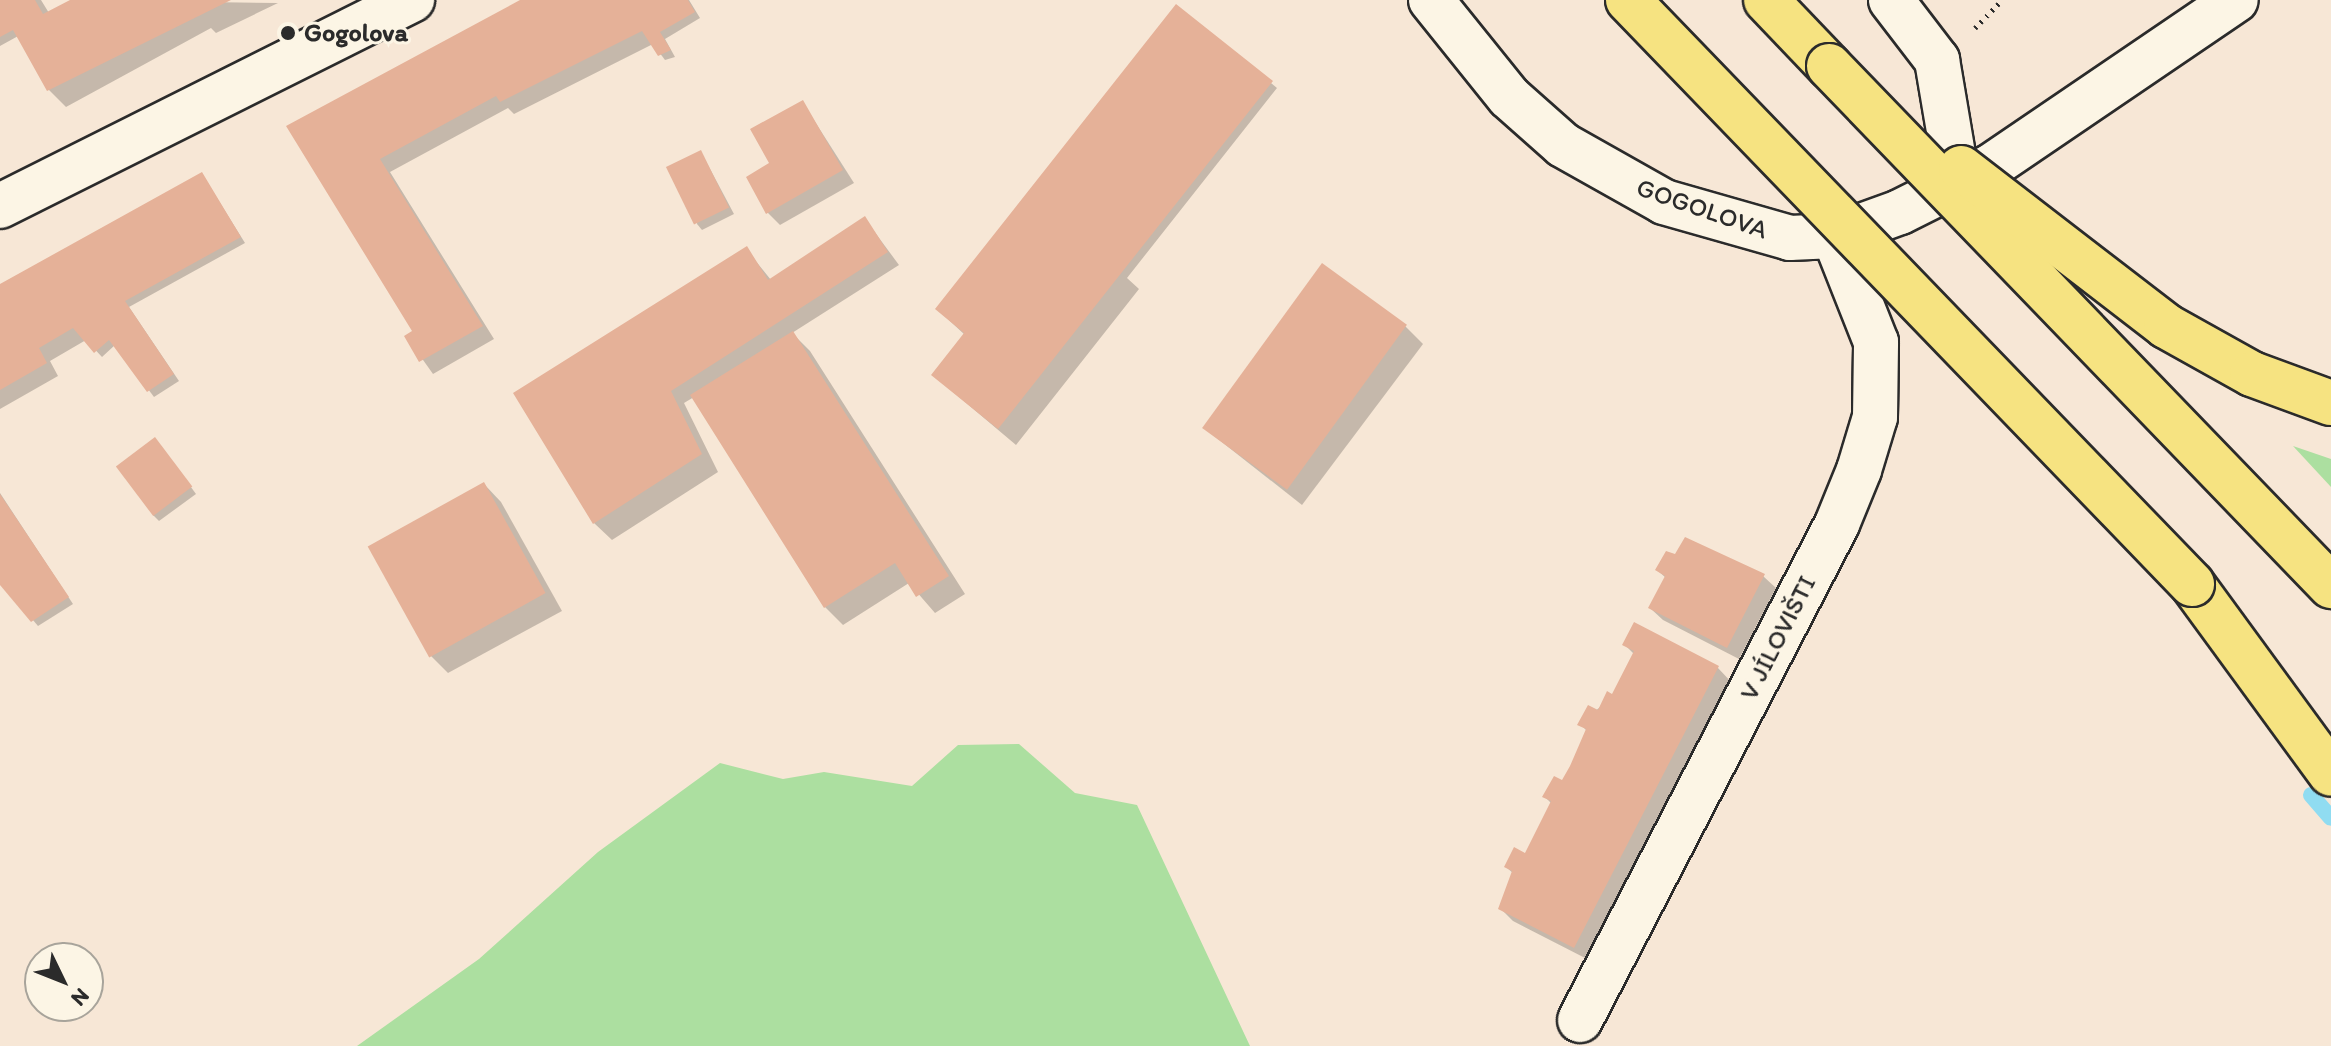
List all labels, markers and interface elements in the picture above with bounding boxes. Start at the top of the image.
place label: Gogolova [304,17,408,49]
marker: Gogolova [279,24,297,42]
street label: GOGOLOVA [1632,172,1772,246]
street label: V JÍLOVIŠTI [1733,570,1823,706]
north arrow [24,942,104,1022]
text: N [66,983,95,1012]

